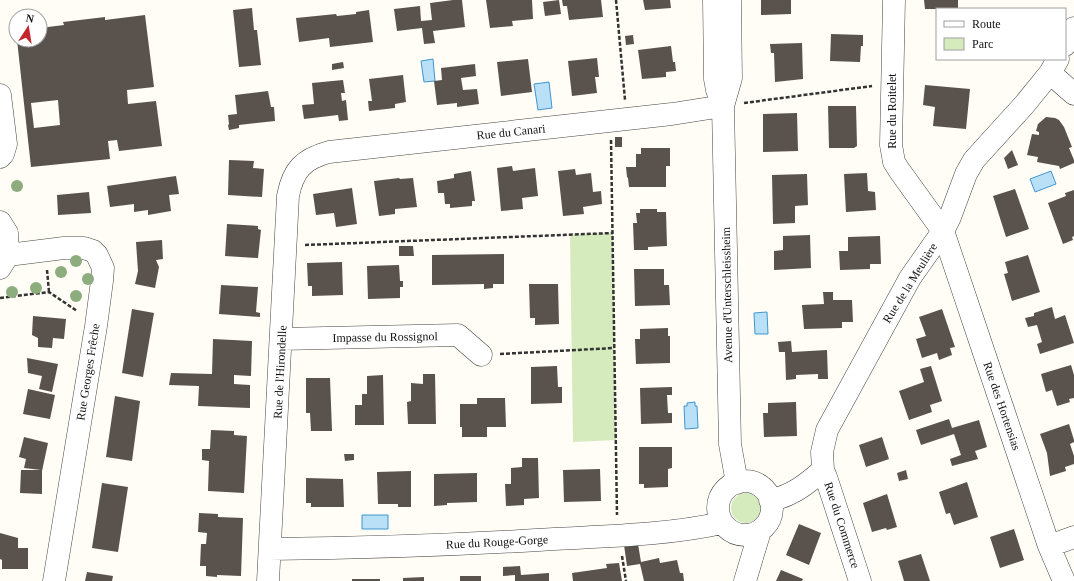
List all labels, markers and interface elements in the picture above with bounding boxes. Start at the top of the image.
north arrow [8,8,48,48]
legend [936,8,1066,60]
text: N [25,12,35,25]
text: Route [972,17,1001,31]
text: Parc [972,37,993,51]
street label: Rue du Roitelet [885,73,899,149]
street label: Rue du Canari [476,121,547,143]
street label: Avenue d'Unterschleissheim [719,226,735,363]
street label: Rue de la Meulière [880,240,940,326]
street label: Rue Georges Frêche [73,323,103,421]
street label: Rue de l'Hirondelle [271,325,289,419]
street label: Impasse du Rossignol [332,329,438,345]
street label: Rue des Hortensias [980,360,1024,452]
street label: Rue du Commerce [821,480,863,570]
street label: Rue du Rouge-Gorge [445,532,549,552]

